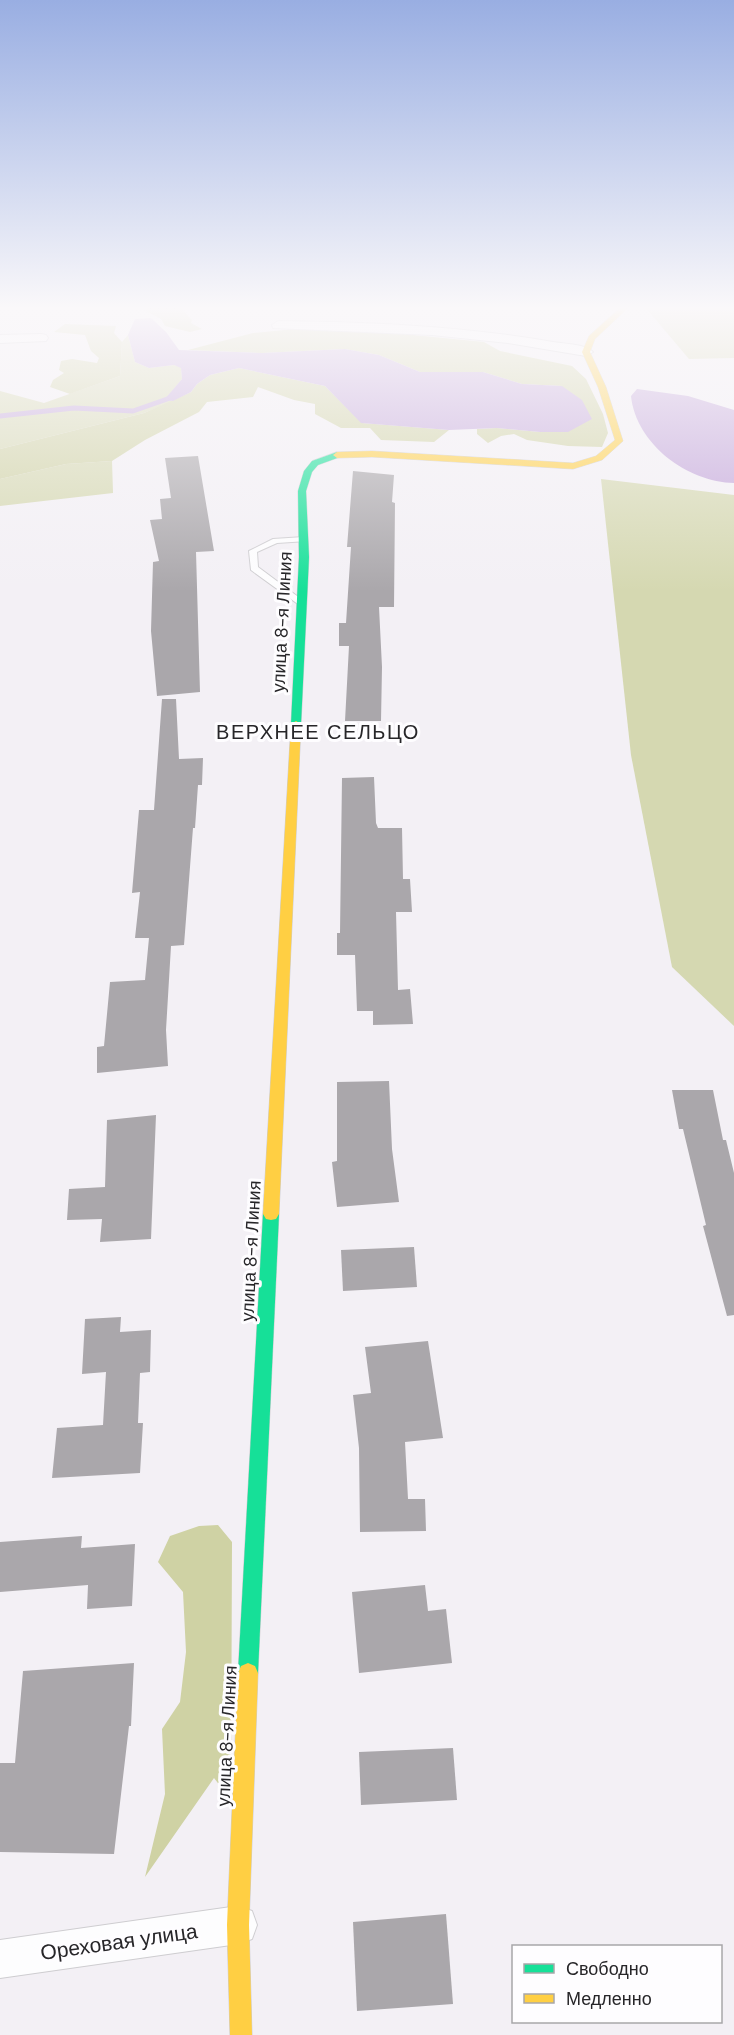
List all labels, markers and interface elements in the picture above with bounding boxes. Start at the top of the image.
street label: улица 8-я Линия [266,551,298,693]
district label: ВЕРХНЕЕ СЕЛЬЦО [216,719,420,745]
street label: улица 8-я Линия [235,1180,267,1322]
street label: улица 8-я Линия [211,1665,243,1807]
street label: Ореховая улица [39,1917,200,1967]
legend [512,1945,722,2023]
text: Свободно [566,1957,649,1981]
text: Медленно [566,1987,652,2011]

